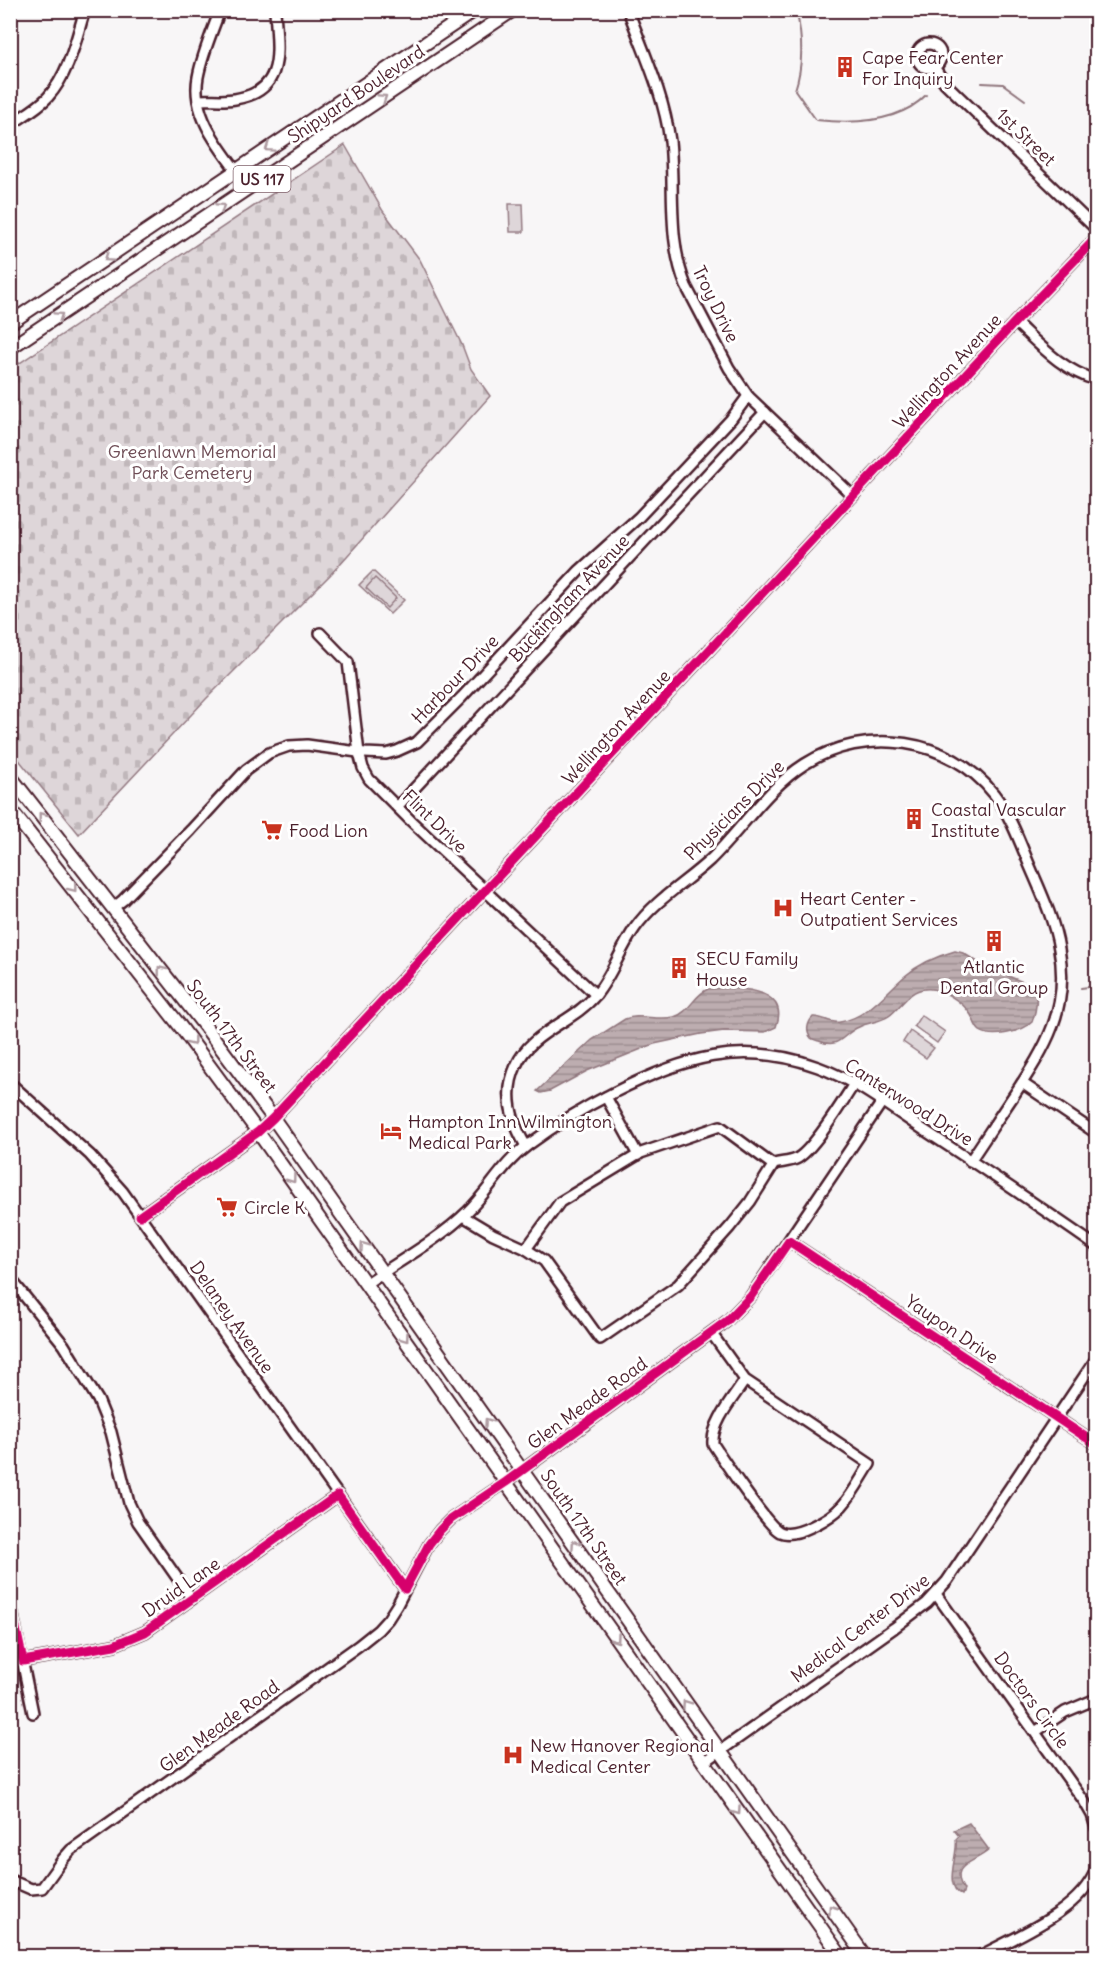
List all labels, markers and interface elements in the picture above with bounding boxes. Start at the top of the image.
street label: Shipyard Boulevard [283,40,429,148]
place label: Cape Fear Center For Inquiry [862,46,1004,90]
building icon: Cape Fear Center For Inquiry [833,55,857,79]
one-way arrow [376,94,387,105]
street label: 1st Street [991,103,1061,171]
one-way arrow [265,141,276,152]
road number: US 117 [234,166,290,192]
one-way arrow [214,203,225,214]
one-way arrow [104,250,114,262]
street label: Troy Drive [688,262,744,346]
street label: Wellington Avenue [888,309,1006,433]
one-way arrow [53,311,63,323]
park label: Greenlawn Memorial Park Cemetery [108,440,276,484]
street label: Buckingham Avenue [504,529,634,667]
street label: Harbour Drive [407,630,503,728]
street label: Wellington Avenue [557,665,675,789]
street label: Physicians Drive [679,755,789,865]
street label: Flint Drive [398,784,472,858]
place label: Coastal Vascular Institute [931,798,1067,842]
building icon: Coastal Vascular Institute [902,807,926,831]
one-way arrow [38,812,49,823]
supermarket icon: Food Lion [260,818,284,842]
place label: Food Lion [289,819,368,842]
one-way arrow [65,881,76,892]
place label: Heart Center - Outpatient Services [800,887,958,931]
hospital icon: Heart Center - Outpatient Services [771,896,795,920]
building icon: Atlantic Dental Group [982,929,1006,953]
place label: SECU Family House [696,947,798,991]
place label: Atlantic Dental Group [940,955,1048,999]
building icon: SECU Family House [667,956,691,980]
one-way arrow [158,966,169,977]
street label: South 17th Street [182,975,282,1097]
one-way arrow [185,1035,196,1046]
street label: Canterwood Drive [841,1053,977,1151]
place label: Hampton Inn Wilmington Medical Park [408,1110,612,1154]
hotel icon: Hampton Inn Wilmington Medical Park [379,1119,403,1143]
one-way arrow [285,1173,296,1184]
supermarket icon: Circle K [215,1195,239,1219]
place label: Circle K [244,1196,305,1219]
one-way arrow [360,1241,371,1252]
street label: Delaney Avenue [185,1256,279,1378]
street label: Yaupon Drive [901,1290,1003,1368]
one-way arrow [398,1332,409,1343]
street label: Glen Meade Road [523,1352,652,1454]
one-way arrow [485,1417,496,1428]
street label: South 17th Street [536,1465,632,1589]
one-way arrow [571,1539,582,1550]
street label: Druid Lane [138,1552,224,1622]
street label: Medical Center Drive [786,1568,934,1688]
one-way arrow [609,1632,620,1643]
street label: Doctors Circle [989,1647,1075,1753]
street label: Glen Meade Road [155,1675,284,1777]
one-way arrow [682,1699,693,1710]
place label: New Hanover Regional Medical Center [530,1734,714,1778]
hospital icon: New Hanover Regional Medical Center [501,1743,525,1767]
one-way arrow [730,1804,741,1815]
one-way arrow [828,1904,839,1915]

